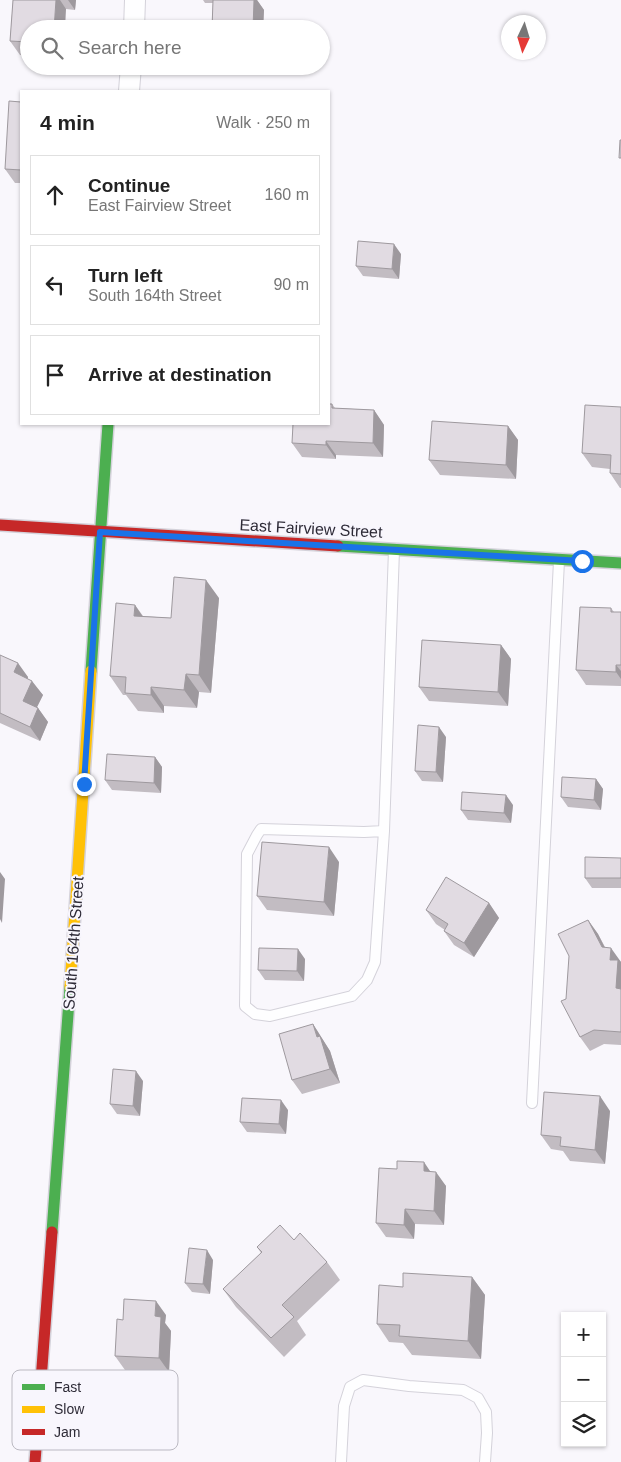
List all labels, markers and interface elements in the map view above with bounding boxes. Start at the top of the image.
north arrow [501,15,546,60]
search box [20,20,330,75]
icon: search [38,34,66,62]
text: Search here [78,37,182,58]
text: 4 min [40,111,95,134]
text: Walk · 250 m [216,114,310,131]
text: Continue [88,175,170,196]
icon: ahead [41,181,69,209]
text: 160 m [265,186,309,203]
text: East Fairview Street [88,197,231,214]
text: Turn left [88,265,163,286]
icon: left [41,271,69,299]
text: 90 m [273,276,309,293]
text: South 164th Street [88,287,221,304]
icon: arrive [41,361,69,389]
text: Arrive at destination [88,364,272,385]
street label: East Fairview Street [239,516,383,541]
route start [571,550,594,573]
route end [73,773,96,796]
street label: South 164th Street [60,875,87,1010]
map controls [561,1312,606,1447]
button: + [561,1312,606,1357]
button: − [561,1357,606,1402]
legend [12,1370,178,1450]
text: Fast [54,1379,81,1395]
text: Slow [54,1401,85,1417]
button: layers [561,1402,606,1447]
text: Jam [54,1424,80,1440]

